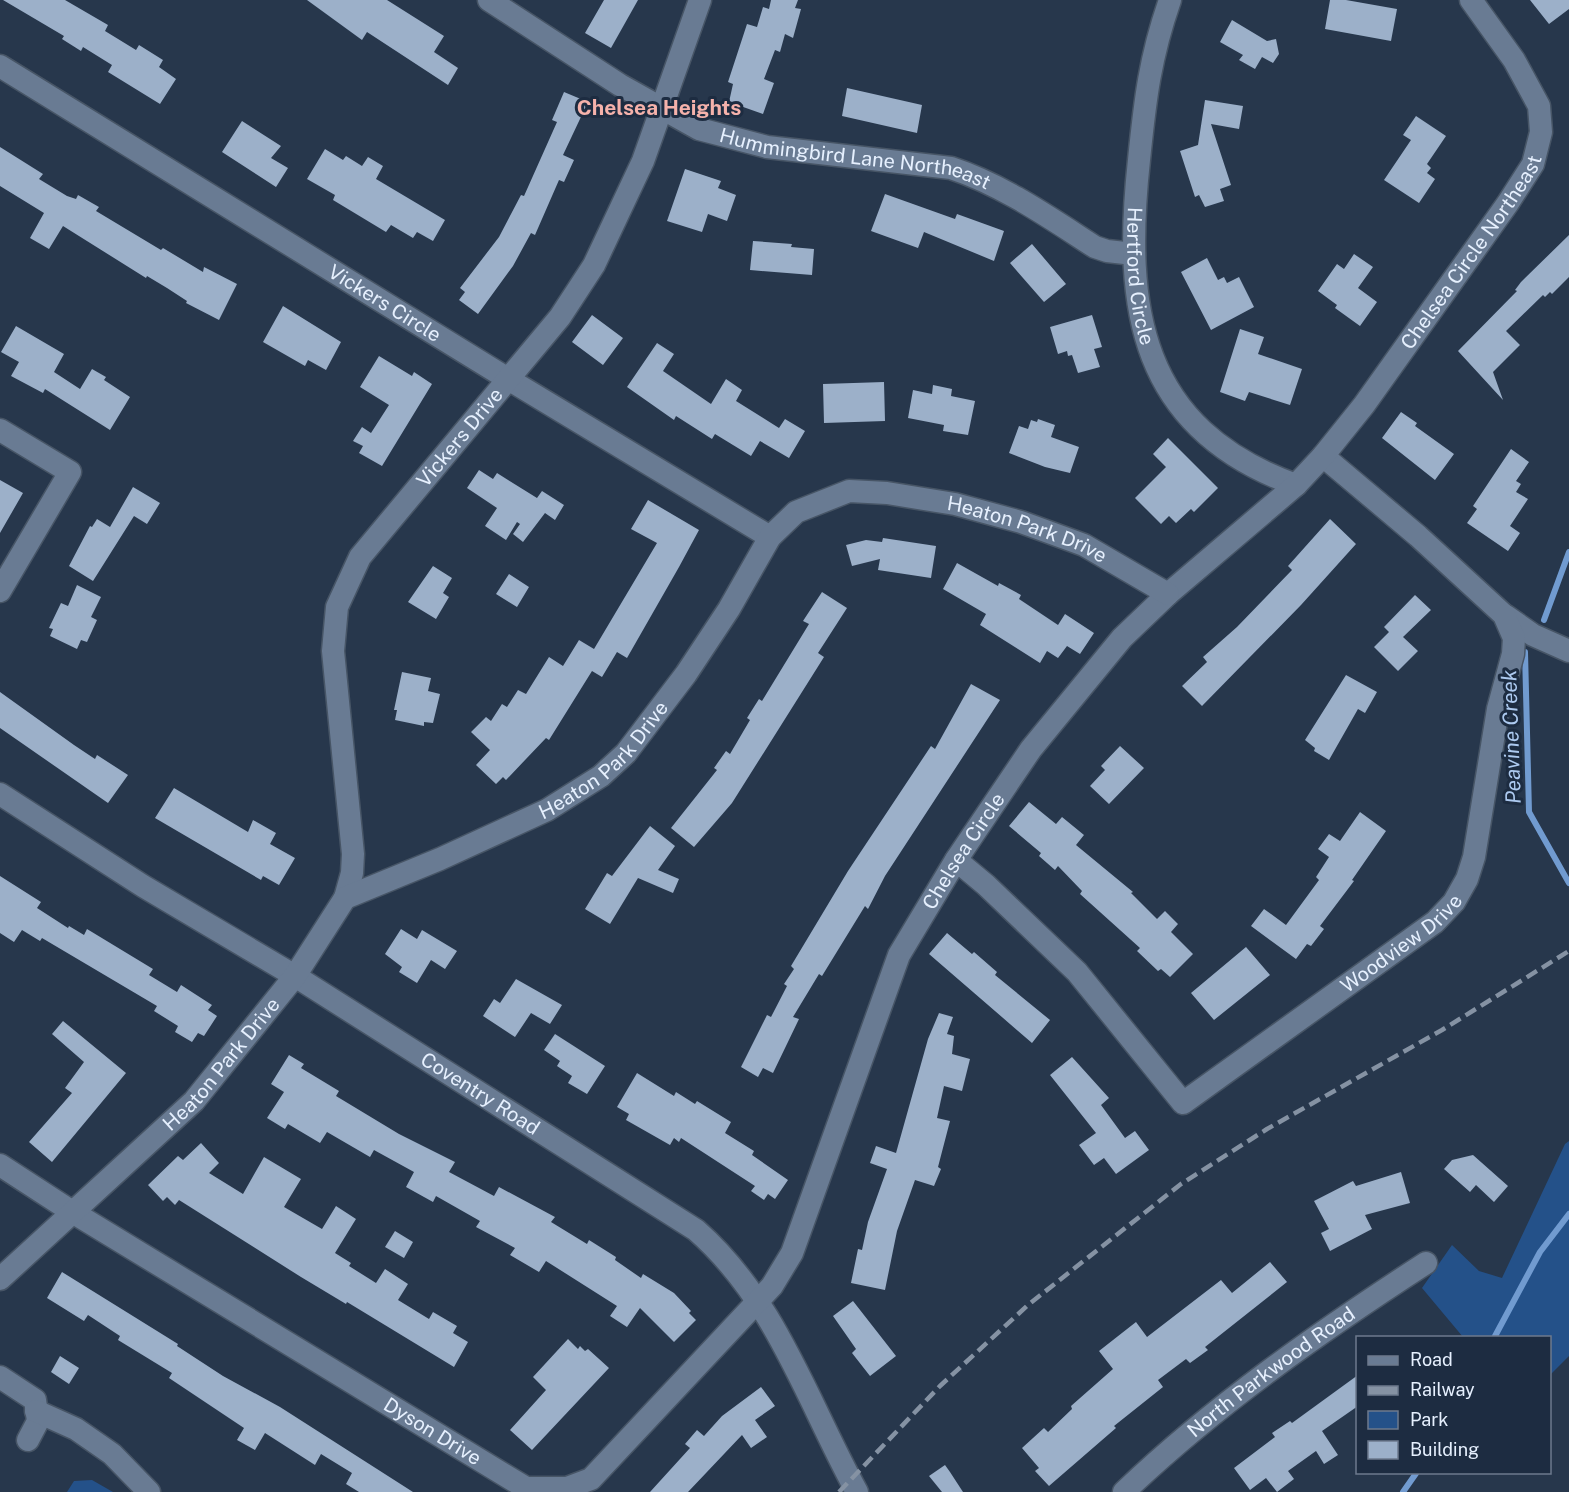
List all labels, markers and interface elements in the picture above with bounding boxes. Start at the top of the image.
district label: Chelsea Heights [577,95,741,120]
street label: Hummingbird Lane Northeast [717,123,994,194]
street label: Chelsea Circle Northeast [1396,153,1547,354]
street label: Hertford Circle [1122,206,1160,348]
street label: Vickers Circle [324,259,446,347]
street label: Vickers Drive [412,383,508,492]
street label: Heaton Park Drive [946,491,1111,568]
water label: Peavine Creek [1496,669,1526,805]
street label: Heaton Park Drive [535,696,673,824]
street label: Chelsea Circle [917,788,1010,914]
street label: Woodview Drive [1336,891,1468,998]
street label: Heaton Park Drive [158,993,285,1136]
street label: Coventry Road [416,1047,544,1140]
street label: North Parkwood Road [1182,1302,1359,1442]
legend [1356,1336,1551,1474]
text: Road [1410,1349,1453,1370]
text: Railway [1410,1379,1475,1400]
street label: Dyson Drive [379,1392,486,1470]
text: Park [1410,1409,1448,1430]
text: Building [1410,1439,1479,1460]

